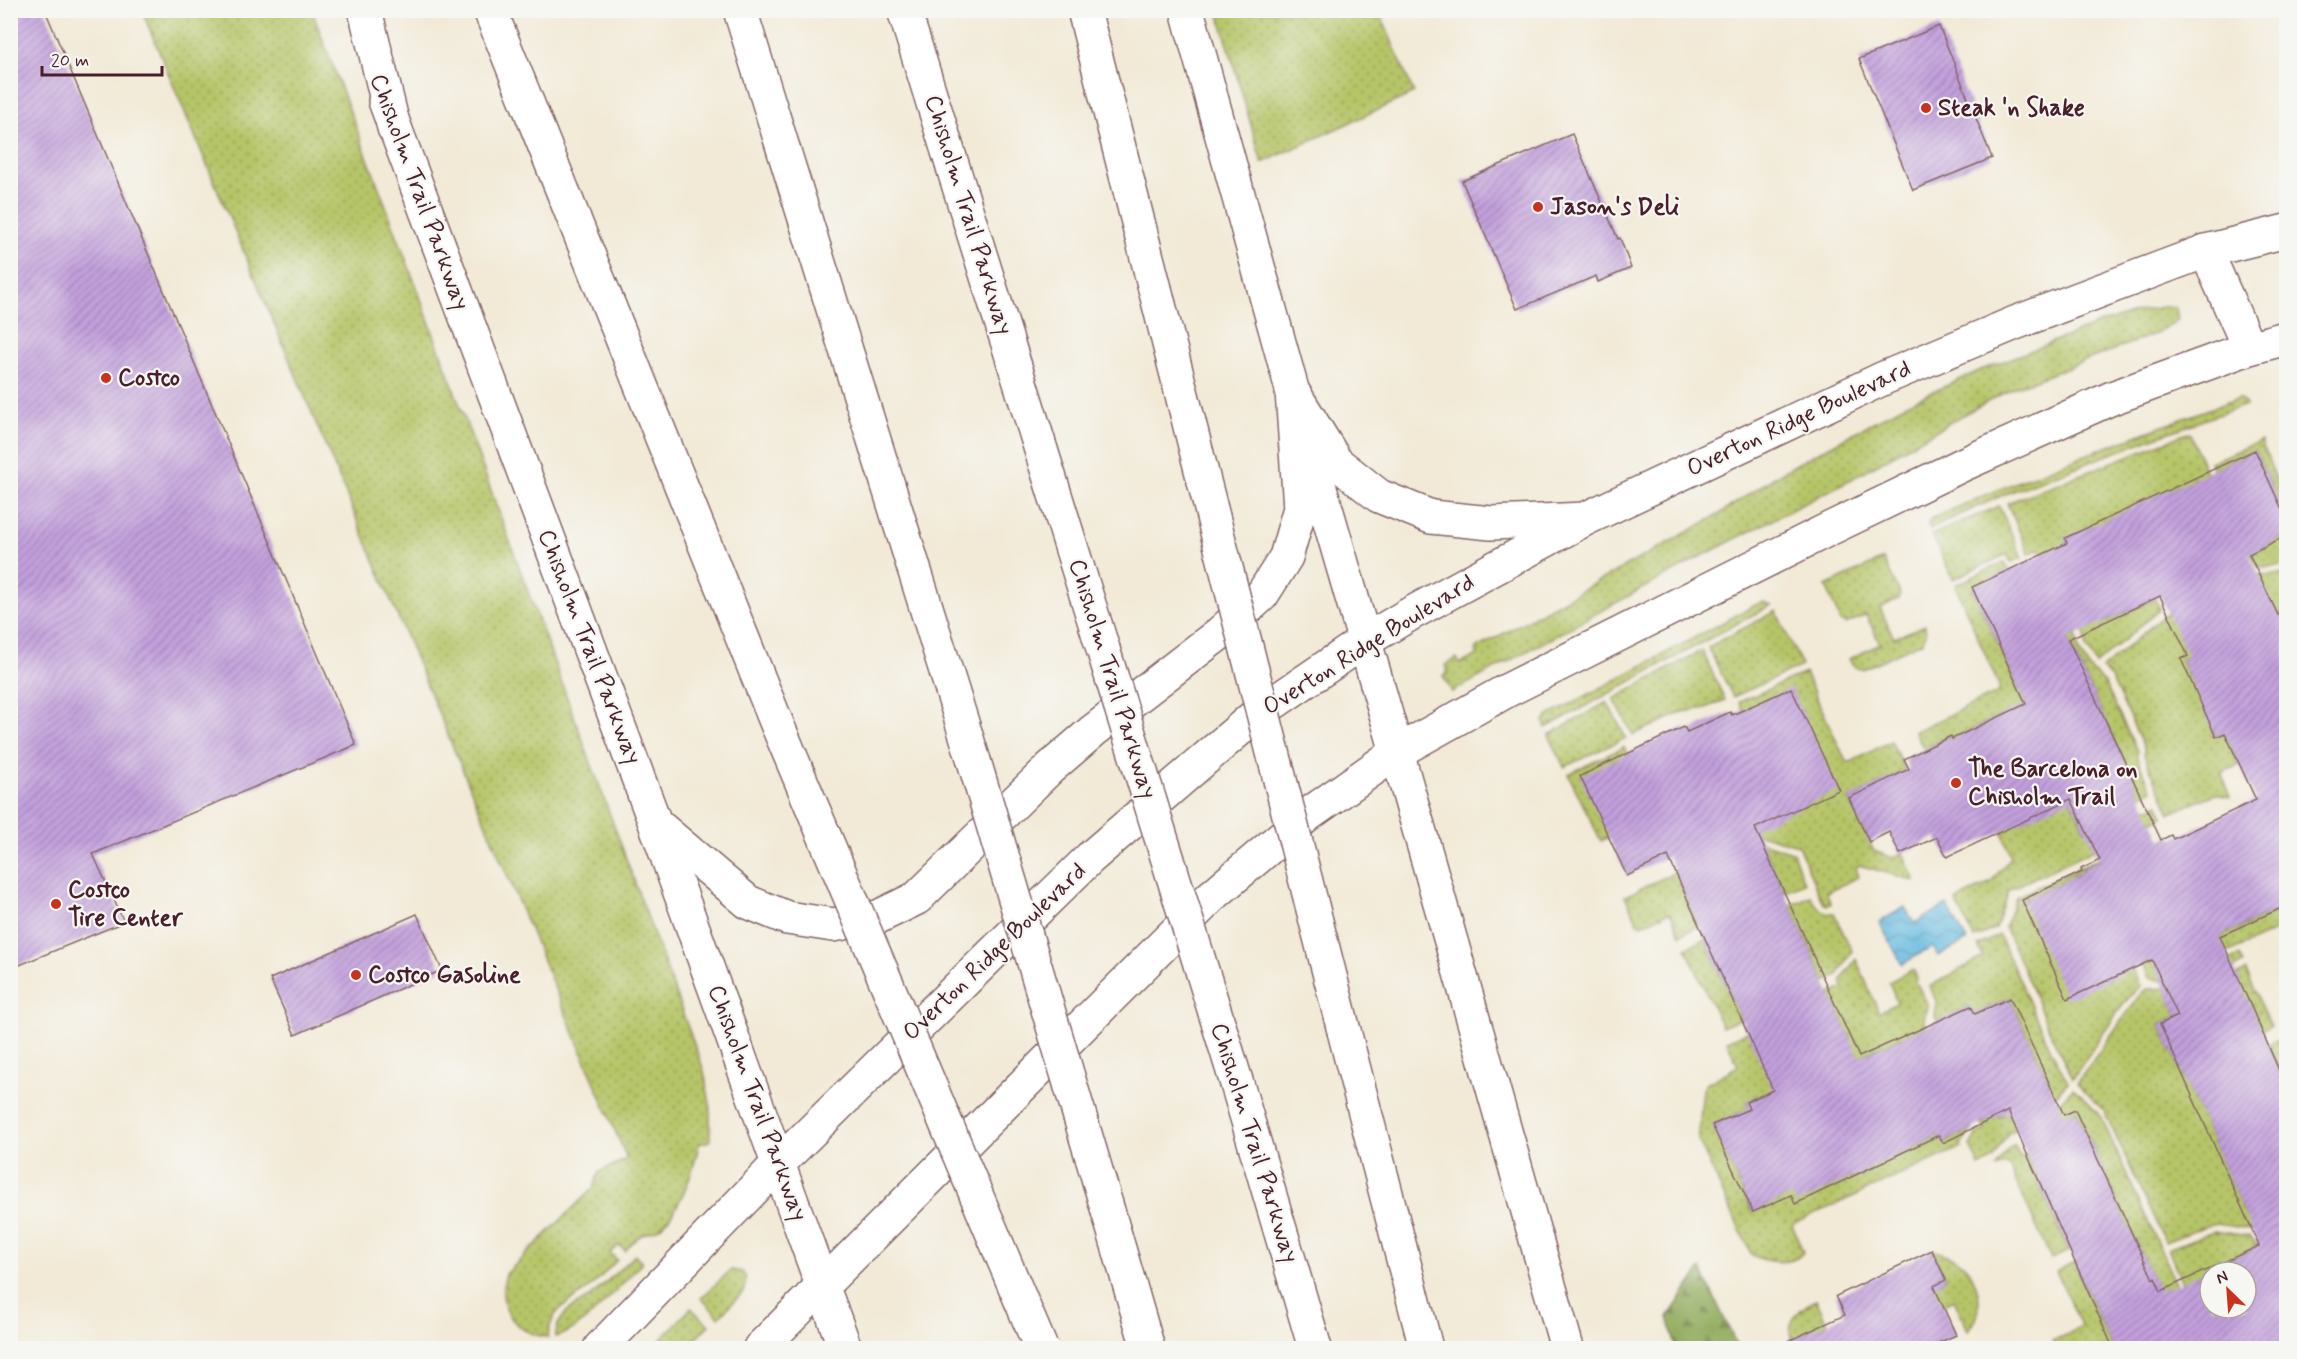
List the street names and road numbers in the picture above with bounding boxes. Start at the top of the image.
street label: Chisholm Trail Parkway [362,70,476,314]
street label: Chisholm Trail Parkway [917,91,1019,339]
street label: Overton Ridge Boulevard [1682,353,1916,485]
street label: Chisholm Trail Parkway [530,525,648,769]
street label: Chisholm Trail Parkway [1061,555,1163,803]
street label: Overton Ridge Boulevard [1257,567,1481,723]
street label: Overton Ridge Boulevard [896,856,1094,1048]
street label: Chisholm Trail Parkway [700,981,814,1225]
street label: Chisholm Trail Parkway [1203,1019,1305,1267]

